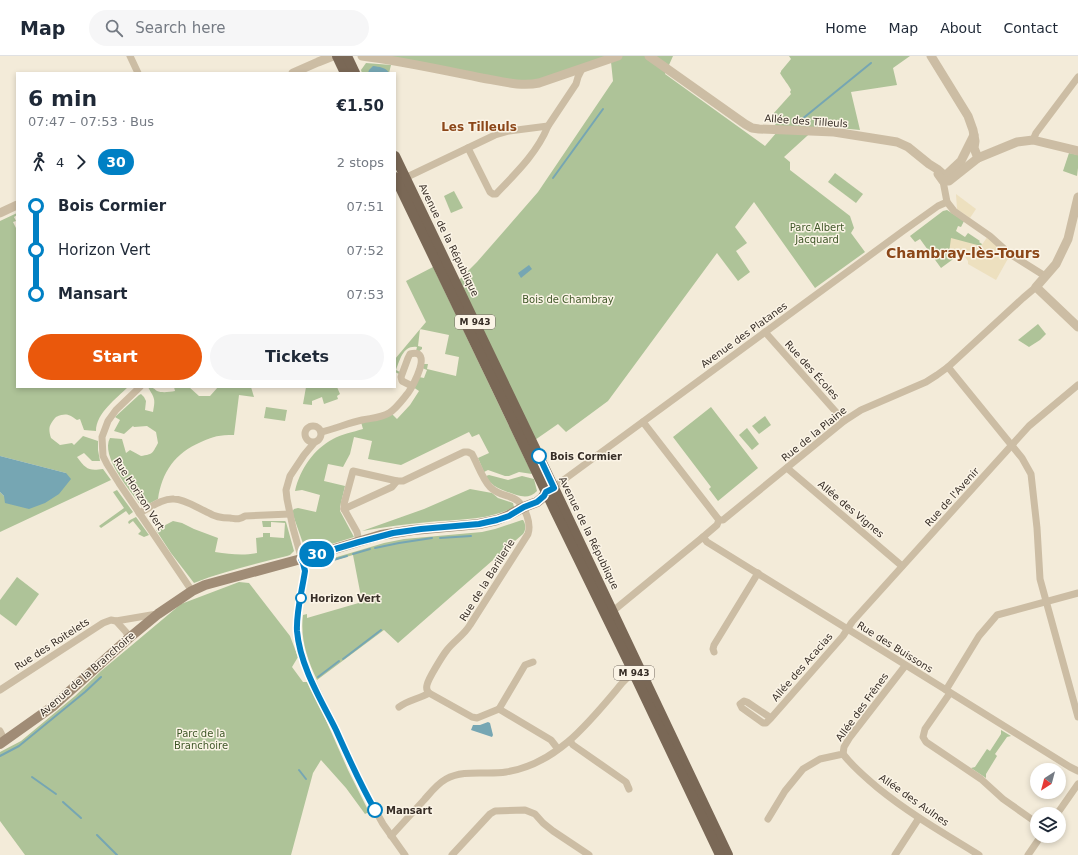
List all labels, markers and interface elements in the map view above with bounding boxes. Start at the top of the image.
search box [89,10,369,46]
text: Map [20,17,65,39]
icon: search [103,17,125,39]
text: Search here [135,19,225,37]
text: Home [825,20,867,36]
text: Map [889,20,918,36]
text: About [940,20,982,36]
text: Contact [1004,20,1058,36]
text: 6 min [28,86,97,111]
text: €1.50 [337,97,384,115]
street label: Allée des Tilleuls [764,113,848,129]
text: 07:47 – 07:53 · Bus [28,114,154,129]
district label: Les Tilleuls [441,120,517,134]
icon: walk [28,151,50,173]
icon: forward [70,151,92,173]
text: 30 [106,154,126,170]
text: 4 [56,155,64,170]
text: 2 stops [337,155,384,170]
street label: Avenue de la République [417,182,481,298]
text: Bois Cormier [58,197,166,215]
text: 07:51 [347,199,384,214]
park label: Parc Albert Jacquard [790,222,844,245]
text: Horizon Vert [58,241,151,259]
text: 07:52 [347,243,384,258]
district label: Chambray-lès-Tours [886,245,1040,261]
text: Mansart [58,285,127,303]
text: 07:53 [347,287,384,302]
park label: Bois de Chambray [522,294,614,305]
street label: Avenue des Platanes [699,300,789,370]
road number: M 943 [455,315,495,329]
button: Start [28,334,202,380]
button: Tickets [210,334,384,380]
street label: Rue des Écoles [783,338,842,402]
street label: Rue de la Plaine [779,405,849,463]
marker: Bois Cormier [531,448,547,464]
place label: Bois Cormier [550,451,622,462]
street label: Rue Horizon Vert [112,456,166,532]
street label: Rue de l'Avenir [923,465,982,529]
street label: Avenue de la République [557,475,621,591]
street label: Allée des Vignes [816,478,886,540]
street label: Rue de la Barillerie [457,537,517,623]
line badge: 30 [299,541,335,567]
text: 30 [307,546,327,562]
marker: Horizon Vert [295,592,307,604]
place label: Horizon Vert [310,593,381,604]
street label: Rue des Roitelets [13,616,91,672]
street label: Rue des Buissons [855,619,935,675]
street label: Avenue de la Branchoire [37,630,137,718]
street label: Allée des Acacias [769,631,835,703]
road number: M 943 [614,666,654,680]
street label: Allée des Frênes [834,671,890,743]
park label: Parc de la Branchoire [174,728,228,751]
north arrow [1030,763,1066,799]
map controls [1030,763,1066,843]
street label: Allée des Aulnes [877,772,951,828]
marker: Mansart [367,802,383,818]
place label: Mansart [386,805,432,816]
button: layers [1030,807,1066,843]

